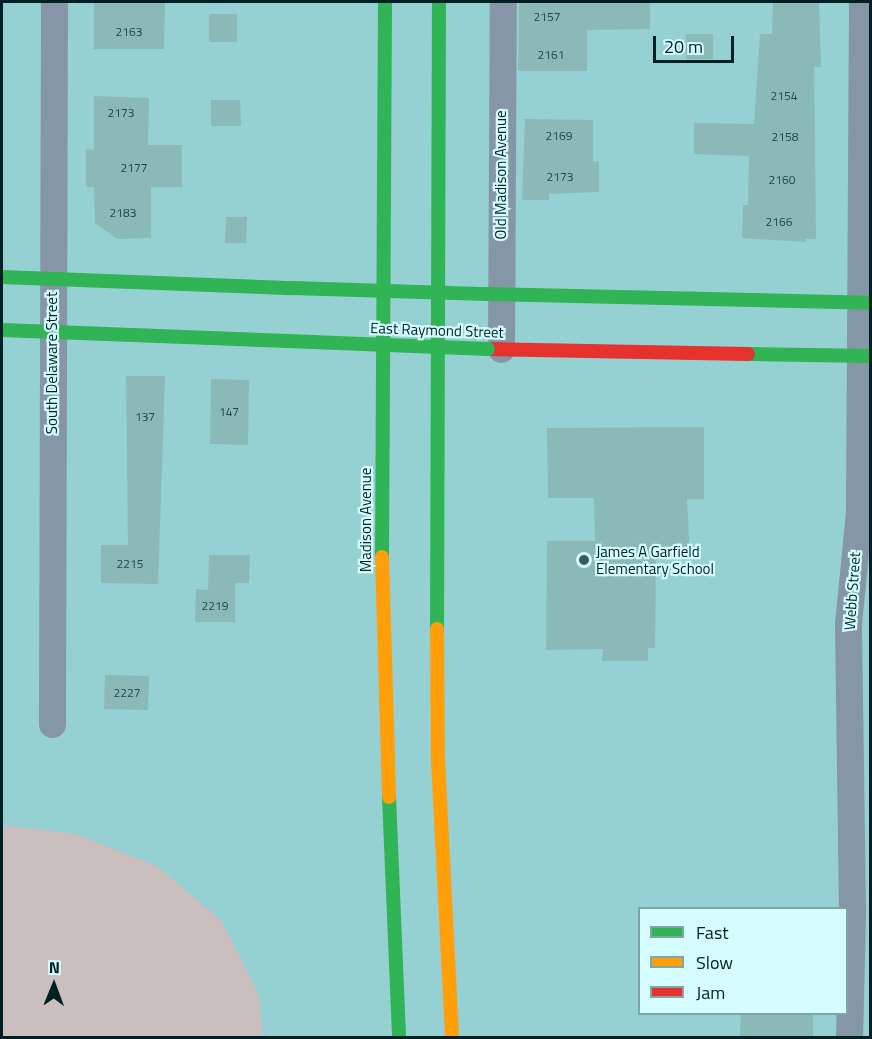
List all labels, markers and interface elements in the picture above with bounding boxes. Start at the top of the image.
house number: 2157 [534,10,560,24]
scale bar [656,24,737,62]
house number: 2163 [116,25,142,39]
text: 20 m [664,33,703,60]
house number: 2161 [538,48,564,62]
house number: 2154 [771,89,797,103]
house number: 2173 [108,106,134,120]
street label: Old Madison Avenue [492,110,510,240]
house number: 2169 [546,129,572,143]
house number: 2158 [772,130,798,144]
house number: 2177 [121,161,147,175]
house number: 2173 [547,170,573,184]
house number: 2160 [769,173,795,187]
house number: 2183 [110,206,136,220]
house number: 2166 [766,215,792,229]
street label: South Delaware Street [43,292,61,434]
street label: East Raymond Street [370,319,504,341]
house number: 147 [219,405,239,419]
house number: 137 [135,410,155,424]
street label: Madison Avenue [357,468,375,572]
place label: James A Garfield Elementary School [596,542,714,577]
street label: Webb Street [840,551,864,631]
marker: James A Garfield Elementary School [577,553,591,567]
house number: 2215 [117,557,143,571]
house number: 2219 [202,599,228,613]
house number: 2227 [114,686,140,700]
legend [638,907,848,1015]
text: Fast [696,919,729,946]
text: Slow [696,949,733,976]
north arrow [24,955,84,1015]
text: N [49,955,60,979]
text: Jam [696,979,725,1006]

